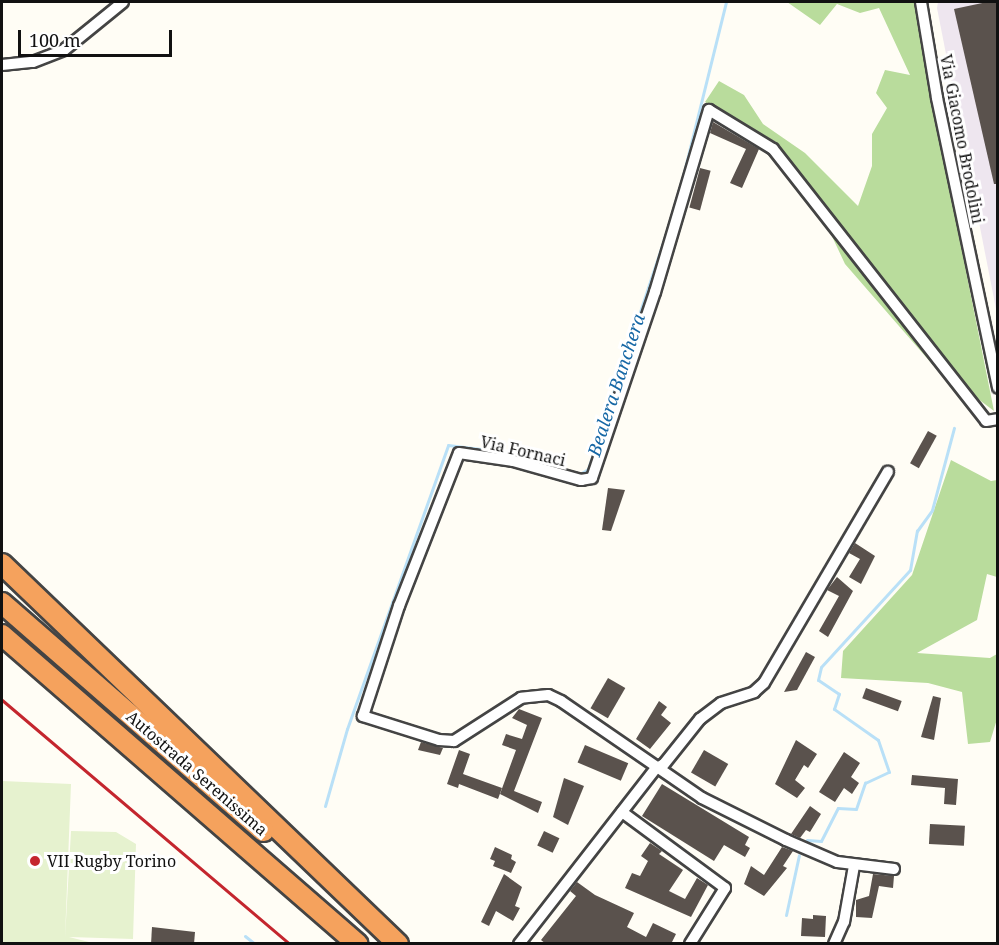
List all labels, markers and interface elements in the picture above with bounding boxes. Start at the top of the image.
scale bar [21,18,176,56]
text: 100 m [29,28,81,52]
street label: Via Giacomo Brodolini [936,53,988,225]
water label: Bealera Banchera [583,311,649,459]
street label: Via Fornaci [478,432,568,470]
street label: Autostrada Serenissima [123,707,271,839]
place label: VII Rugby Torino [47,851,176,871]
marker: VII Rugby Torino [28,854,42,868]

